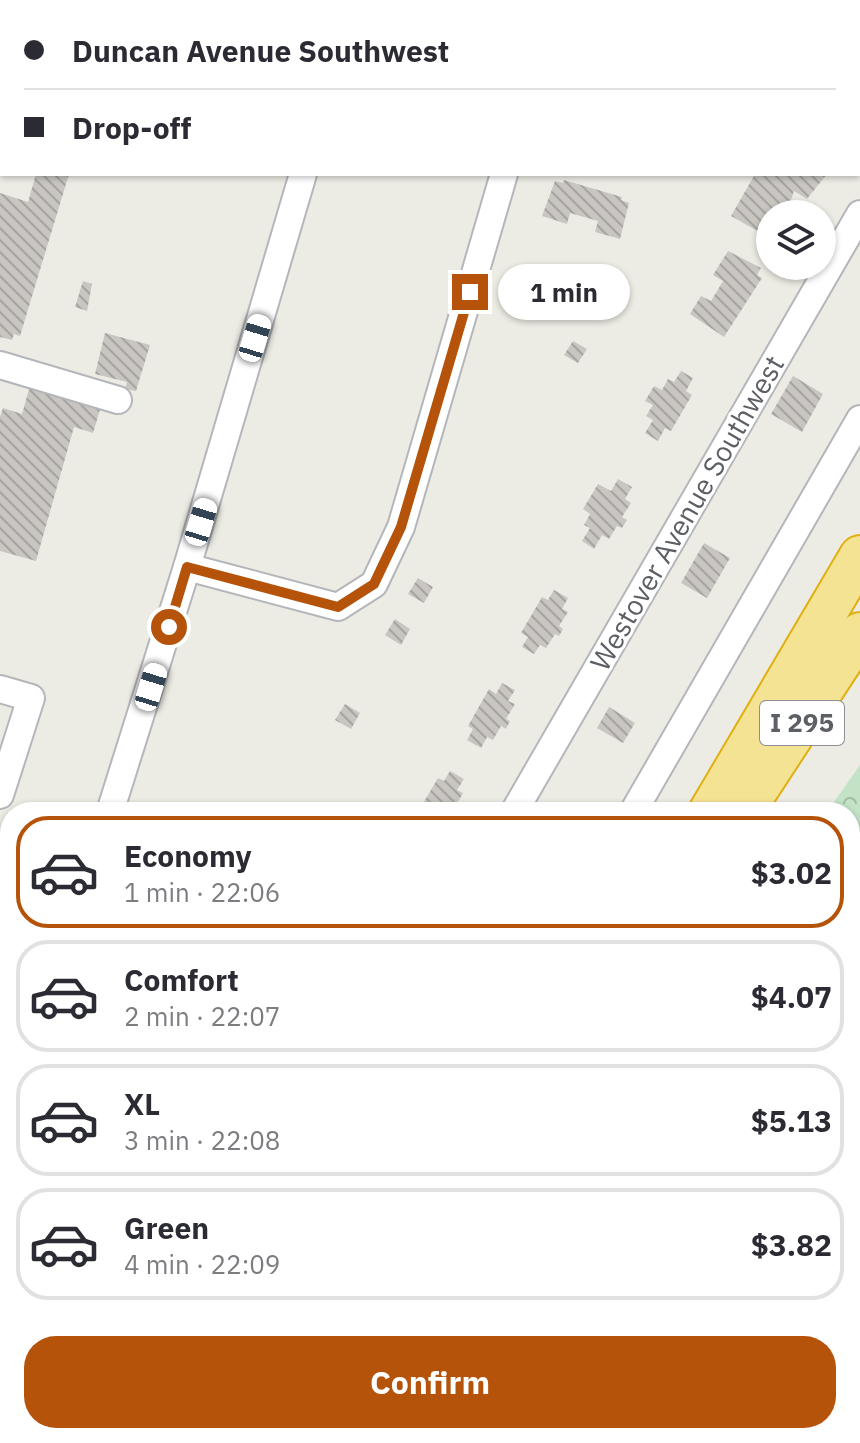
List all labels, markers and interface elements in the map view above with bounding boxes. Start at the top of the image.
text: Duncan Avenue Southwest [72,31,449,70]
text: Drop-off [72,108,191,147]
map controls [756,200,836,280]
button: layers [756,200,836,280]
callout: 1 min [498,264,630,320]
route end [452,274,488,310]
text: 1 min [530,275,598,309]
car [237,312,273,364]
street label: Westover Avenue Southwest [581,349,792,677]
car [183,496,219,548]
route start [151,609,187,645]
car [133,661,169,713]
road number: I 295 [760,701,844,745]
icon: car [28,836,100,908]
text: Economy [124,836,252,875]
text: $3.02 [751,853,832,892]
text: 1 min · 22:06 [124,875,280,909]
icon: car [28,960,100,1032]
text: Comfort [124,960,239,999]
text: $4.07 [751,977,832,1016]
text: 2 min · 22:07 [124,999,280,1033]
icon: car [28,1084,100,1156]
text: XL [124,1084,160,1123]
text: $5.13 [751,1101,832,1140]
text: 3 min · 22:08 [124,1123,280,1157]
icon: car [28,1208,100,1280]
text: Green [124,1208,209,1247]
text: $3.82 [751,1225,832,1264]
text: 4 min · 22:09 [124,1247,280,1281]
button: Confirm [24,1336,836,1428]

